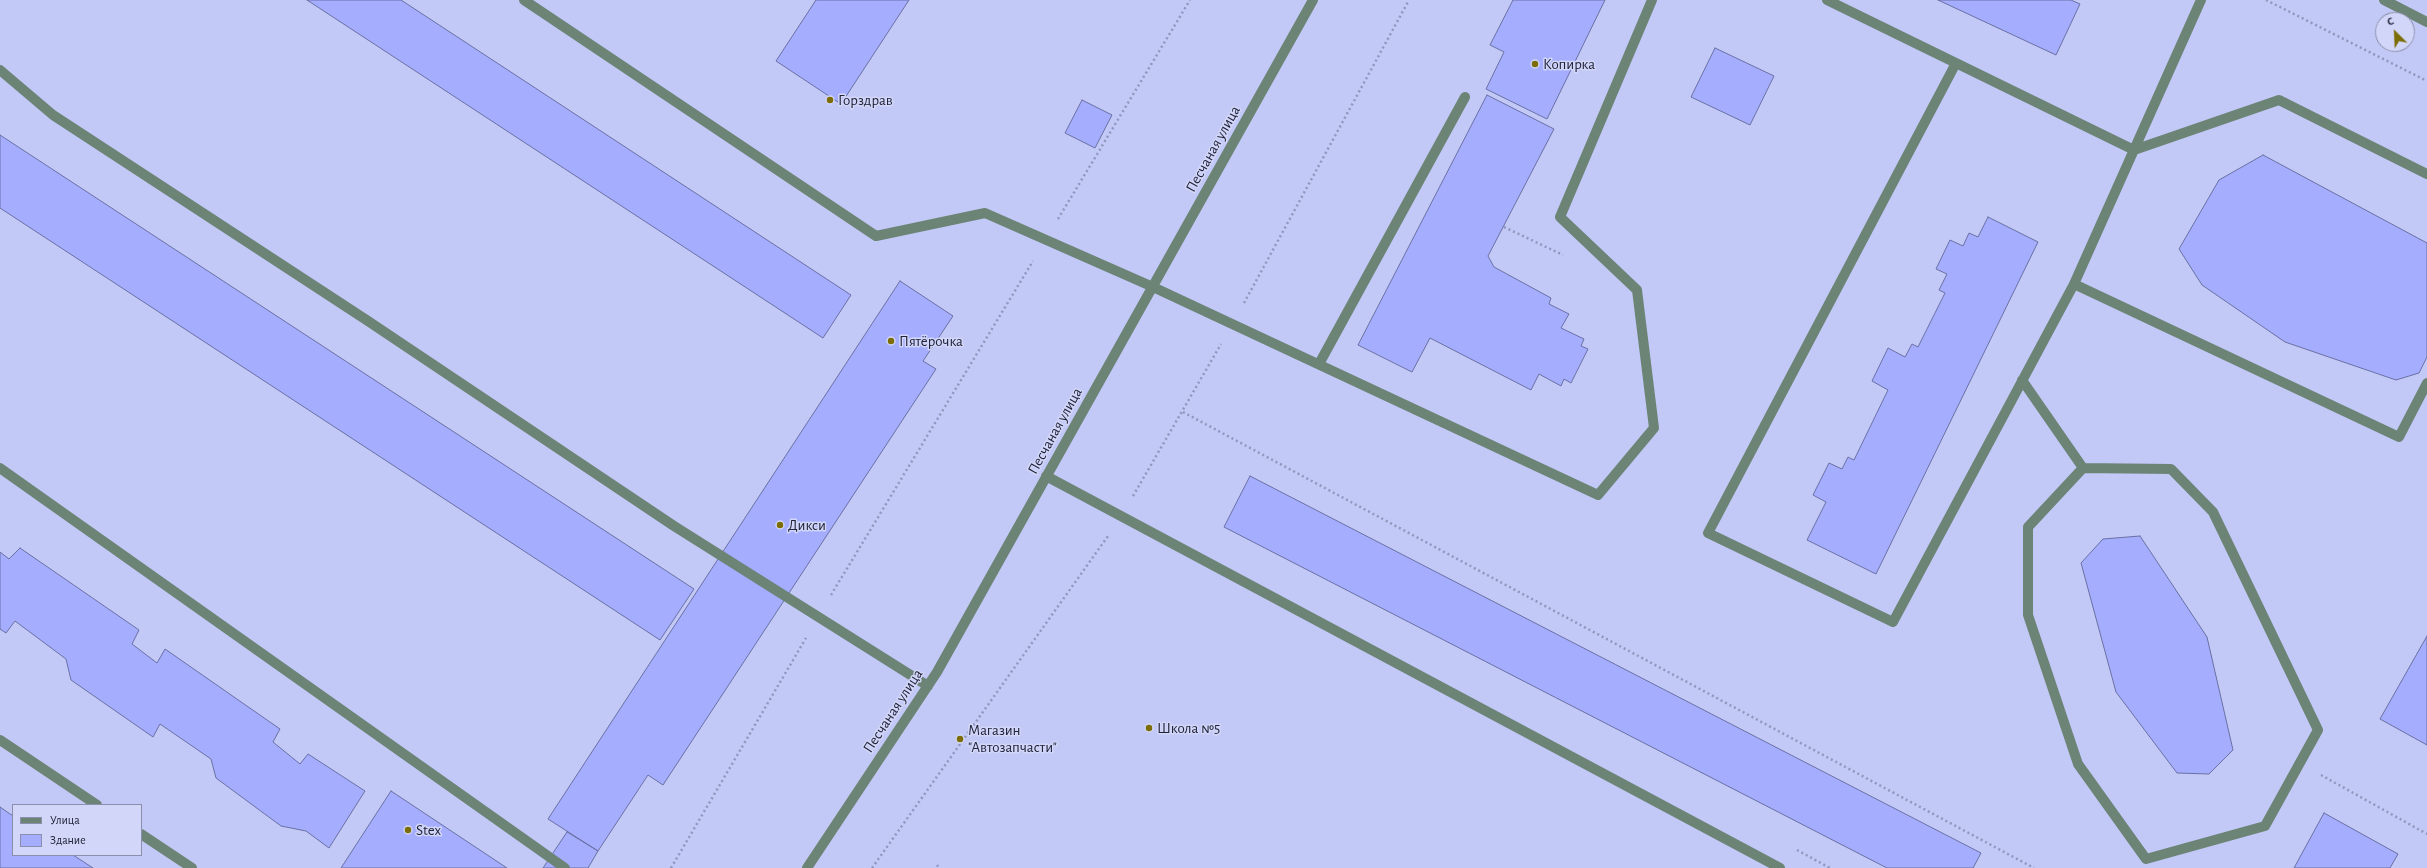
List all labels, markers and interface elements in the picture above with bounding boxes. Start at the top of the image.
north arrow [2375,12,2415,52]
text: С [2385,15,2395,28]
place label: Копирка [1543,55,1595,73]
marker: Копирка [1530,59,1540,69]
place label: Горздрав [838,91,893,109]
marker: Горздрав [825,95,835,105]
street label: Песчаная улица [1182,103,1244,195]
place label: Пятёрочка [899,332,963,350]
marker: Пятёрочка [886,336,896,346]
street label: Песчаная улица [1024,385,1086,477]
place label: Дикси [788,516,826,534]
marker: Дикси [775,520,785,530]
street label: Песчаная улица [859,666,927,756]
place label: Школа №5 [1157,719,1220,737]
place label: Магазин "Автозапчасти" [968,721,1057,756]
marker: Школа №5 [1144,723,1154,733]
marker: Магазин "Автозапчасти" [955,734,965,744]
legend [12,804,142,856]
text: Улица [50,814,80,826]
place label: Stex [416,821,441,839]
marker: Stex [403,825,413,835]
text: Здание [50,834,86,846]

